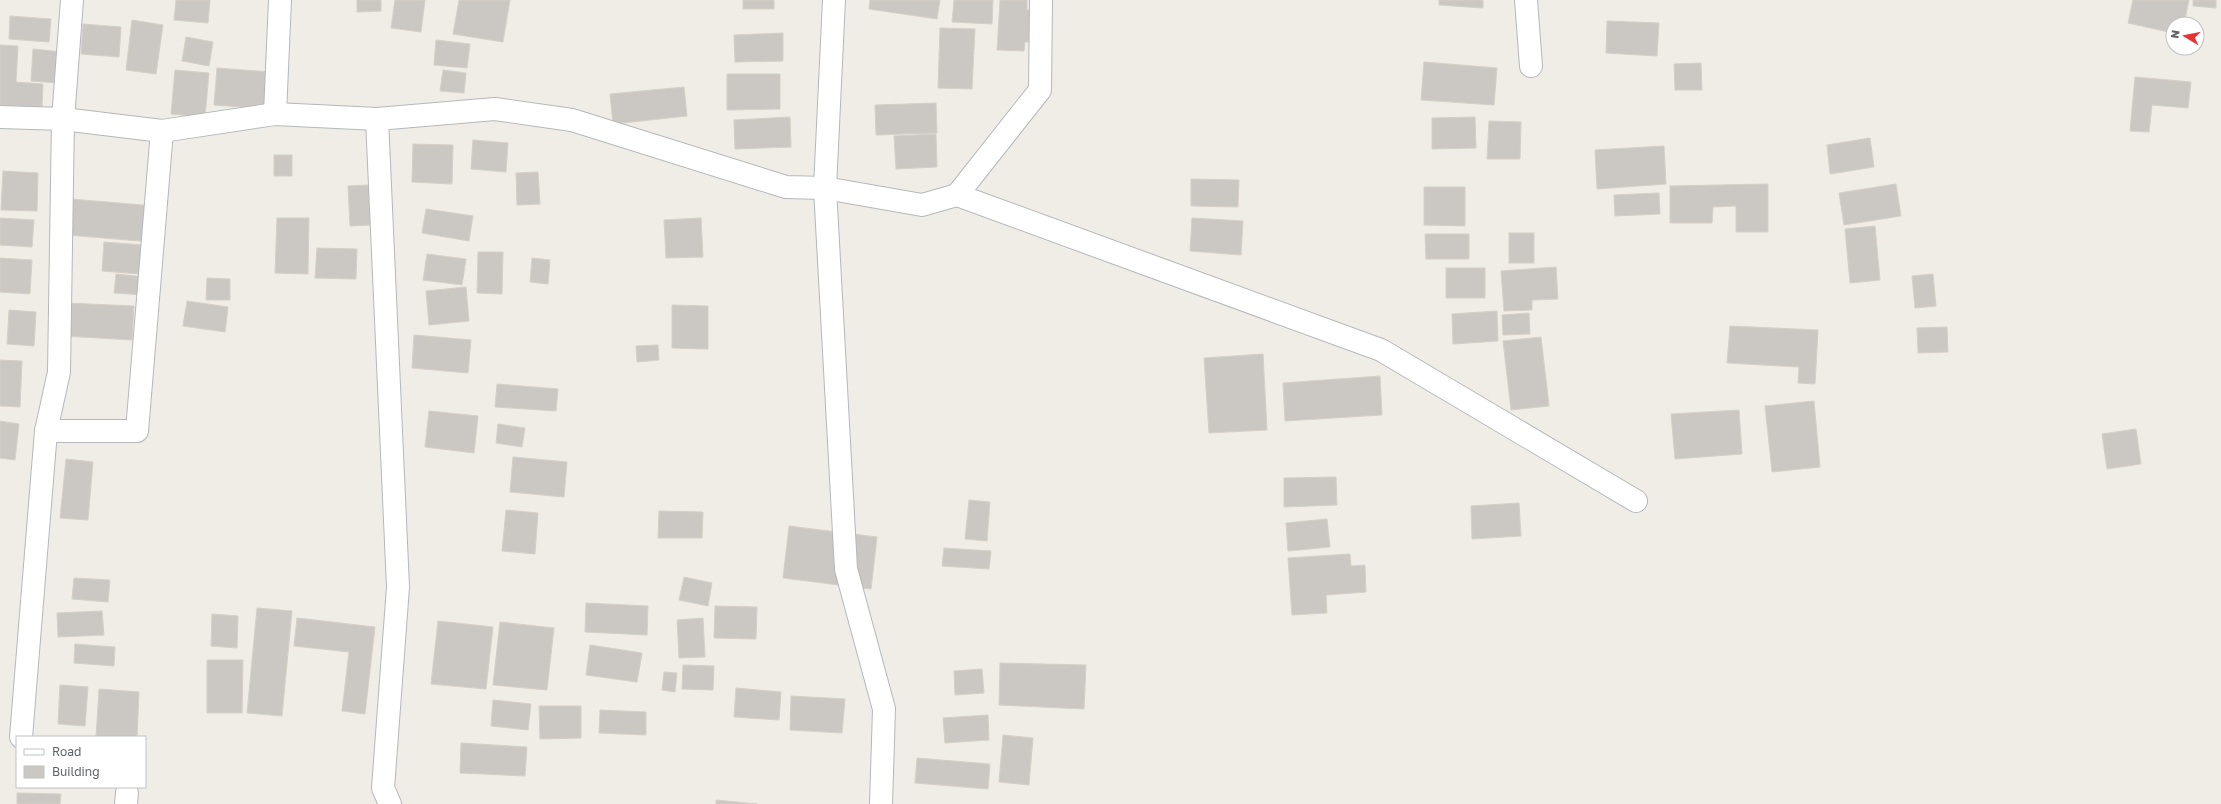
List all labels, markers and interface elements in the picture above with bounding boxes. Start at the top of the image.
north arrow [2165,16,2205,56]
text: N [2168,29,2182,39]
legend [16,736,146,788]
text: Road [52,744,81,759]
text: Building [52,764,100,779]

